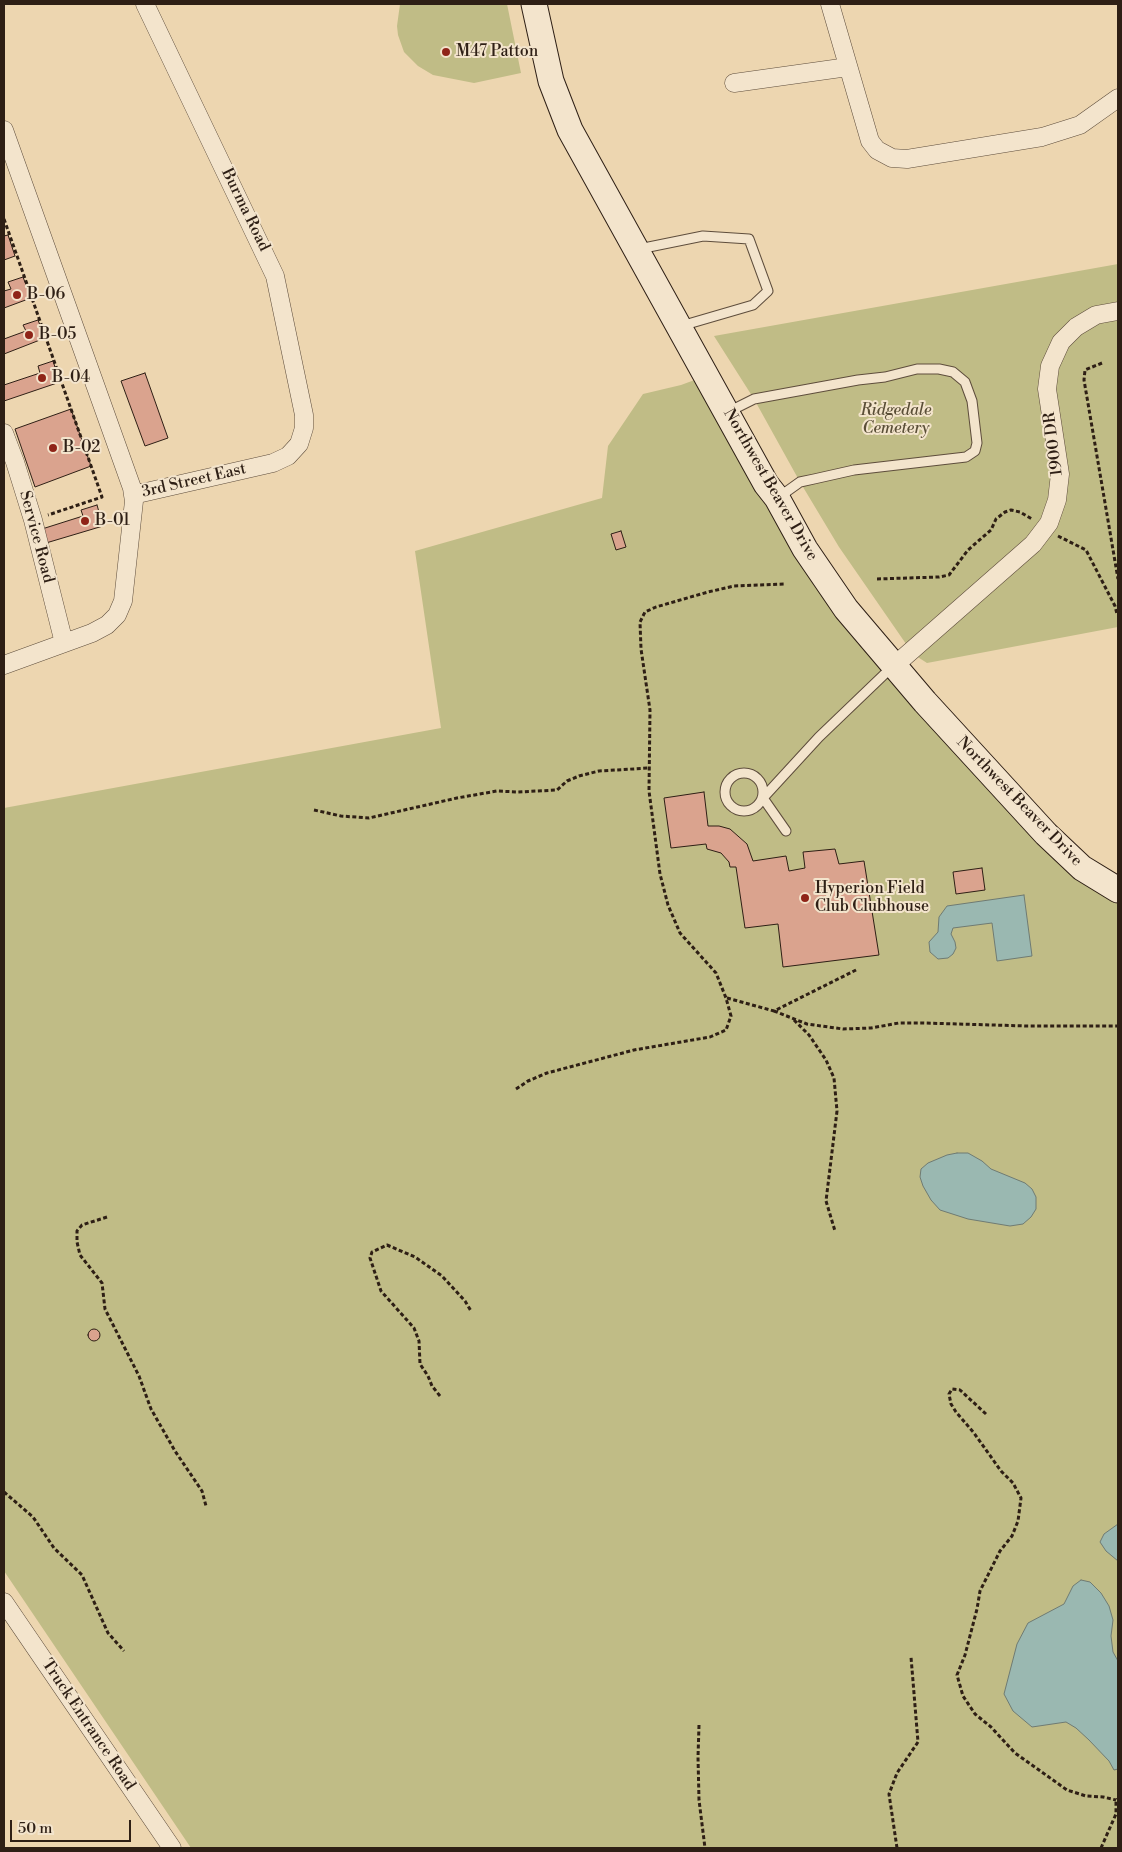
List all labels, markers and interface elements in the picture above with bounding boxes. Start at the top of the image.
place label: M47 Patton [456,42,538,62]
marker: M47 Patton [440,46,452,58]
street label: Burma Road [217,165,273,255]
place label: B-06 [27,285,65,305]
marker: B-06 [11,289,23,301]
place label: B-05 [39,325,76,345]
marker: B-05 [23,329,35,341]
place label: B-04 [52,368,90,388]
marker: B-04 [36,372,48,384]
park label: Ridgedale Cemetery [861,401,931,439]
street label: Northwest Beaver Drive [719,406,821,564]
street label: 1900 DR [1041,411,1067,477]
place label: B-02 [63,438,100,458]
marker: B-02 [47,442,59,454]
street label: 3rd Street East [140,460,248,502]
street label: Service Road [14,489,58,585]
place label: B-01 [95,511,130,531]
marker: B-01 [79,515,91,527]
street label: Northwest Beaver Drive [952,733,1086,871]
place label: Hyperion Field Club Clubhouse [815,879,929,917]
marker: Hyperion Field Club Clubhouse [799,892,811,904]
street label: Truck Entrance Road [37,1656,139,1794]
scale bar [12,1810,134,1842]
text: 50 m [18,1819,52,1838]

